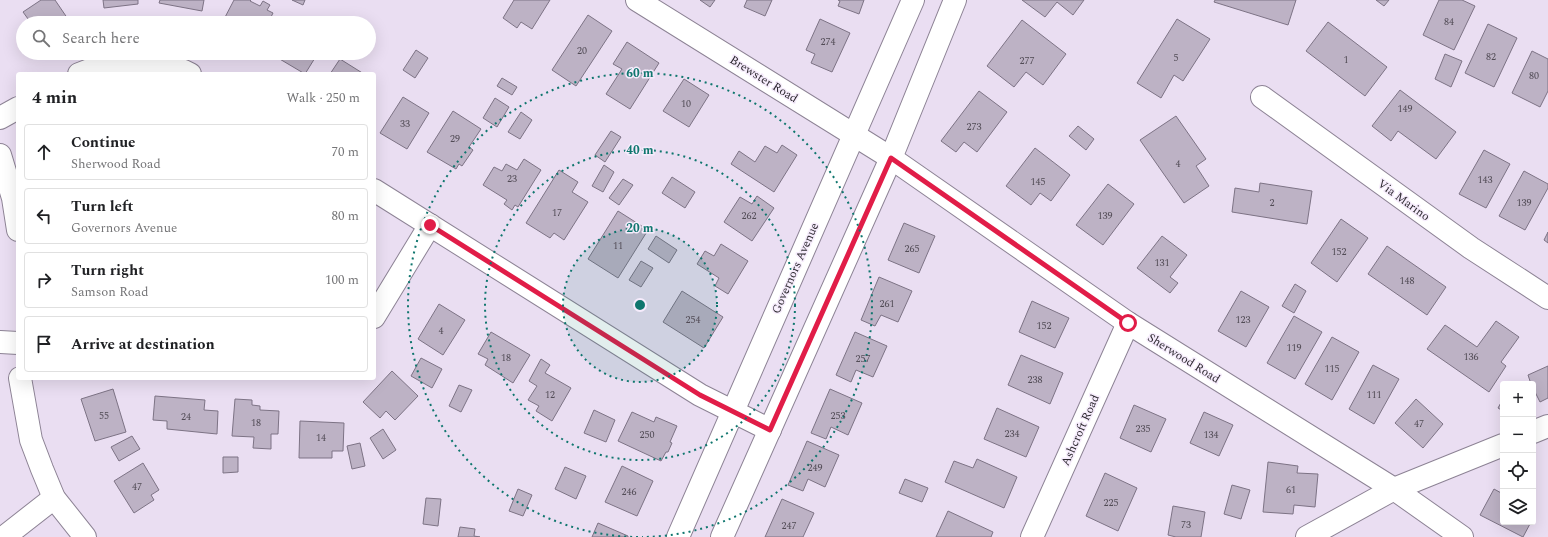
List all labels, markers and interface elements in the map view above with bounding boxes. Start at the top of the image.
house number: 84 [1444,14,1454,30]
search box [16,16,376,60]
icon: search [30,27,52,49]
text: Search here [62,27,140,50]
house number: 274 [821,34,836,50]
house number: 20 [577,43,587,59]
house number: 82 [1486,49,1496,65]
house number: 5 [1174,50,1179,66]
street label: Brewster Road [726,51,802,108]
house number: 1 [1344,52,1349,68]
house number: 277 [1020,53,1035,69]
text: 60 m [626,64,654,83]
house number: 80 [1529,68,1539,84]
text: 4 min [32,85,77,111]
text: Walk · 250 m [286,88,360,108]
house number: 10 [681,96,691,112]
house number: 149 [1398,101,1413,117]
house number: 33 [400,116,410,132]
house number: 273 [967,119,982,135]
text: Continue [71,131,136,154]
house number: 29 [450,131,460,147]
icon: ahead [33,141,55,163]
text: 40 m [626,141,654,160]
text: 70 m [332,142,359,162]
text: Sherwood Road [71,154,161,174]
house number: 4 [1176,156,1181,172]
house number: 23 [507,171,517,187]
house number: 143 [1478,172,1493,188]
house number: 145 [1031,174,1046,190]
street label: Via Marino [1373,175,1434,226]
text: Turn left [71,195,133,218]
house number: 2 [1270,195,1275,211]
house number: 139 [1517,195,1532,211]
icon: left [33,205,55,227]
house number: 17 [552,205,562,221]
text: 80 m [332,206,359,226]
house number: 262 [742,208,757,224]
house number: 139 [1098,208,1113,224]
route end [421,216,439,234]
text: Governors Avenue [71,218,177,238]
text: 20 m [626,219,654,238]
street label: Governors Avenue [767,219,824,317]
house number: 11 [613,238,623,254]
house number: 265 [905,241,920,257]
house number: 152 [1332,244,1347,260]
house number: 131 [1155,255,1170,271]
text: Turn right [71,259,144,282]
icon: right [33,269,55,291]
text: 100 m [325,270,359,290]
house number: 148 [1400,273,1415,289]
text: Samson Road [71,282,148,302]
house number: 261 [880,296,895,312]
centre of rings [633,298,647,312]
house number: 254 [686,312,701,328]
house number: 123 [1236,312,1251,328]
route start [1119,314,1137,332]
house number: 152 [1037,318,1052,334]
house number: 4 [439,323,444,339]
street label: Sherwood Road [1144,328,1224,389]
icon: arrive [33,333,55,355]
text: Arrive at destination [71,333,215,356]
house number: 119 [1287,340,1302,356]
house number: 136 [1464,349,1479,365]
house number: 18 [501,350,511,366]
house number: 257 [856,351,871,367]
house number: 115 [1325,361,1340,377]
house number: 238 [1028,372,1043,388]
map controls [1500,381,1536,525]
button: + [1500,381,1536,417]
house number: 12 [545,387,555,403]
house number: 111 [1367,387,1382,403]
street label: Ashcroft Road [1056,391,1105,469]
house number: 55 [99,408,109,424]
house number: 253 [831,408,846,424]
house number: 24 [181,409,191,425]
house number: 18 [251,415,261,431]
house number: 47 [1414,416,1424,432]
button: − [1500,417,1536,453]
house number: 235 [1136,421,1151,437]
house number: 234 [1005,426,1020,442]
house number: 250 [640,427,655,443]
house number: 134 [1204,427,1219,443]
house number: 14 [316,430,326,446]
button: locate [1500,453,1536,489]
house number: 249 [808,460,823,476]
house number: 47 [132,479,142,495]
house number: 61 [1286,482,1296,498]
house number: 246 [622,484,637,500]
button: layers [1500,489,1536,525]
house number: 225 [1104,495,1119,511]
house number: 73 [1181,517,1191,533]
house number: 247 [782,518,797,534]

